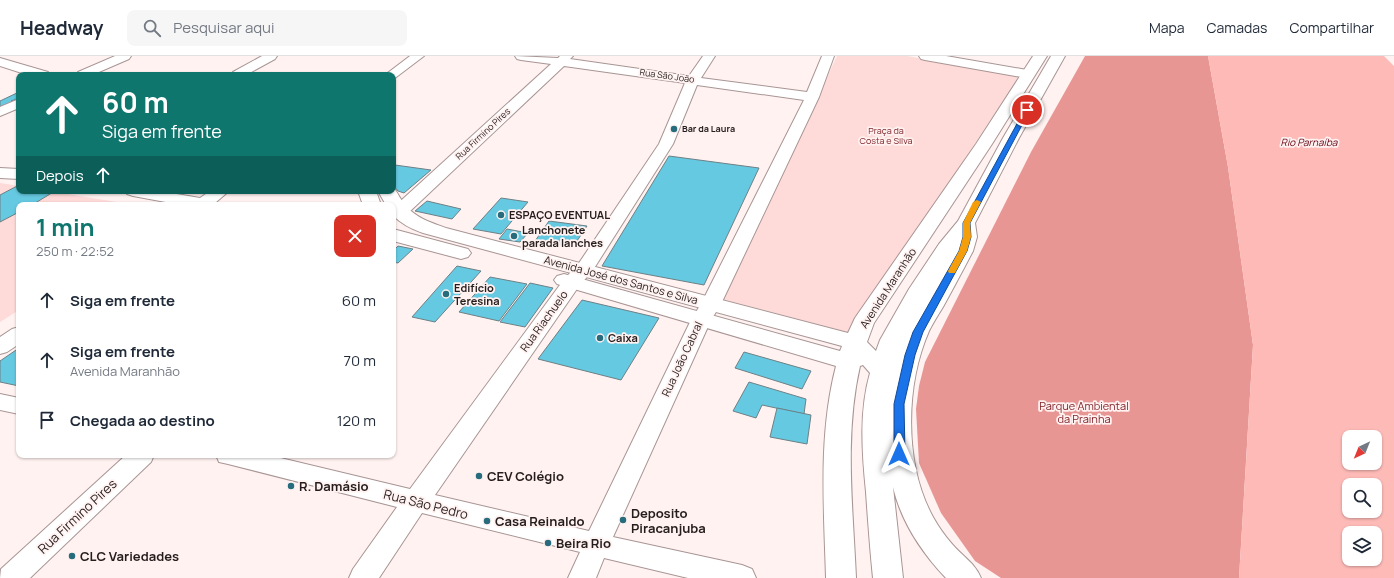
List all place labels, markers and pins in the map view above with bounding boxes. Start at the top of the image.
pin [1010,93,1044,127]
place label: Bar da Laura [682,122,735,135]
marker: Bar da Laura [669,124,679,134]
place label: ESPAÇO EVENTUAL [509,207,610,222]
marker: ESPAÇO EVENTUAL [496,210,506,220]
place label: Lanchonete parada lanches [522,222,603,250]
marker: Lanchonete parada lanches [509,231,519,241]
place label: Edifício Teresina [454,280,500,308]
marker: Edifício Teresina [441,289,451,299]
place label: Caixa [608,330,638,345]
marker: Caixa [595,333,605,343]
place label: CEV Colégio [487,467,564,485]
marker: CEV Colégio [474,471,484,481]
place label: R. Damásio [299,477,369,495]
marker: R. Damásio [286,481,296,491]
place label: Deposito Piracanjuba [631,504,706,537]
place label: Casa Reinaldo [495,512,585,530]
marker: Deposito Piracanjuba [618,515,628,525]
marker: Casa Reinaldo [482,516,492,526]
place label: Beira Rio [556,534,611,552]
marker: Beira Rio [543,538,553,548]
place label: CLC Variedades [80,547,179,565]
marker: CLC Variedades [67,551,77,561]

